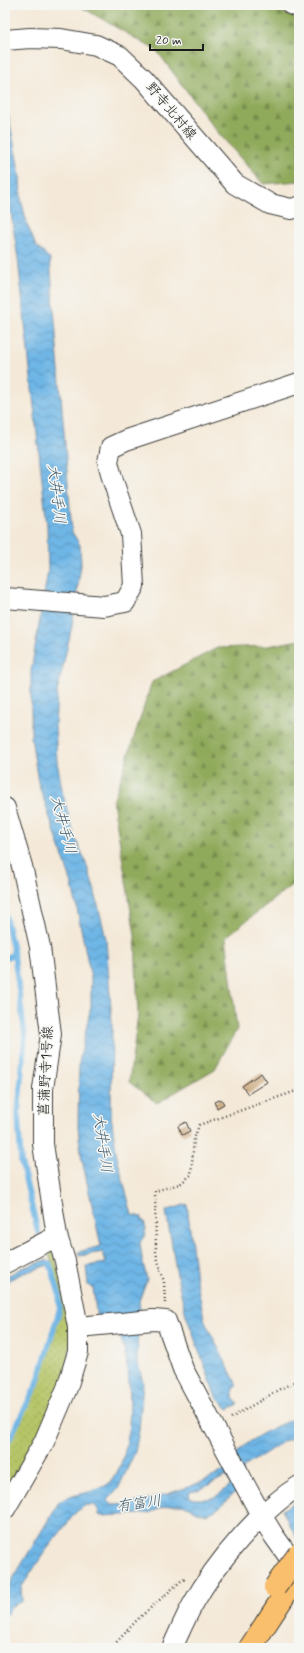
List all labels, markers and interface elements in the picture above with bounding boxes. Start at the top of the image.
scale bar [150,26,203,52]
text: 20 m [156,33,182,49]
street label: 野寺北村線 [142,78,200,144]
water label: 大井手川 [42,463,70,525]
water label: 大井手川 [46,793,80,857]
street label: 菖蒲野寺1号線 [35,1025,57,1117]
water label: 大井手川 [88,1112,116,1174]
water label: 有富川 [115,1491,163,1517]

